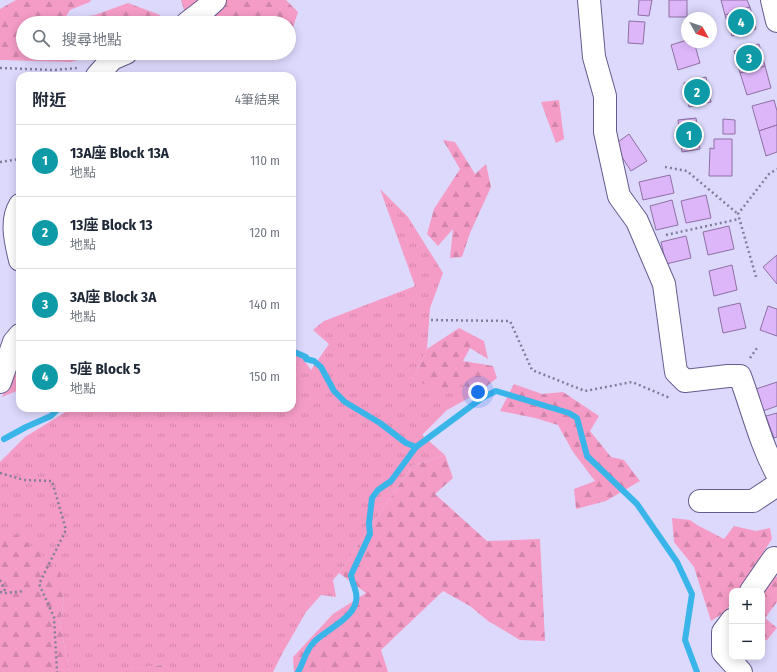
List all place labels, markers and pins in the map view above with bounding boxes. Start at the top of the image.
pin: 4 [728,7,754,37]
pin: 3 [736,43,762,73]
pin: 2 [684,77,710,107]
pin: 1 [676,120,702,150]

